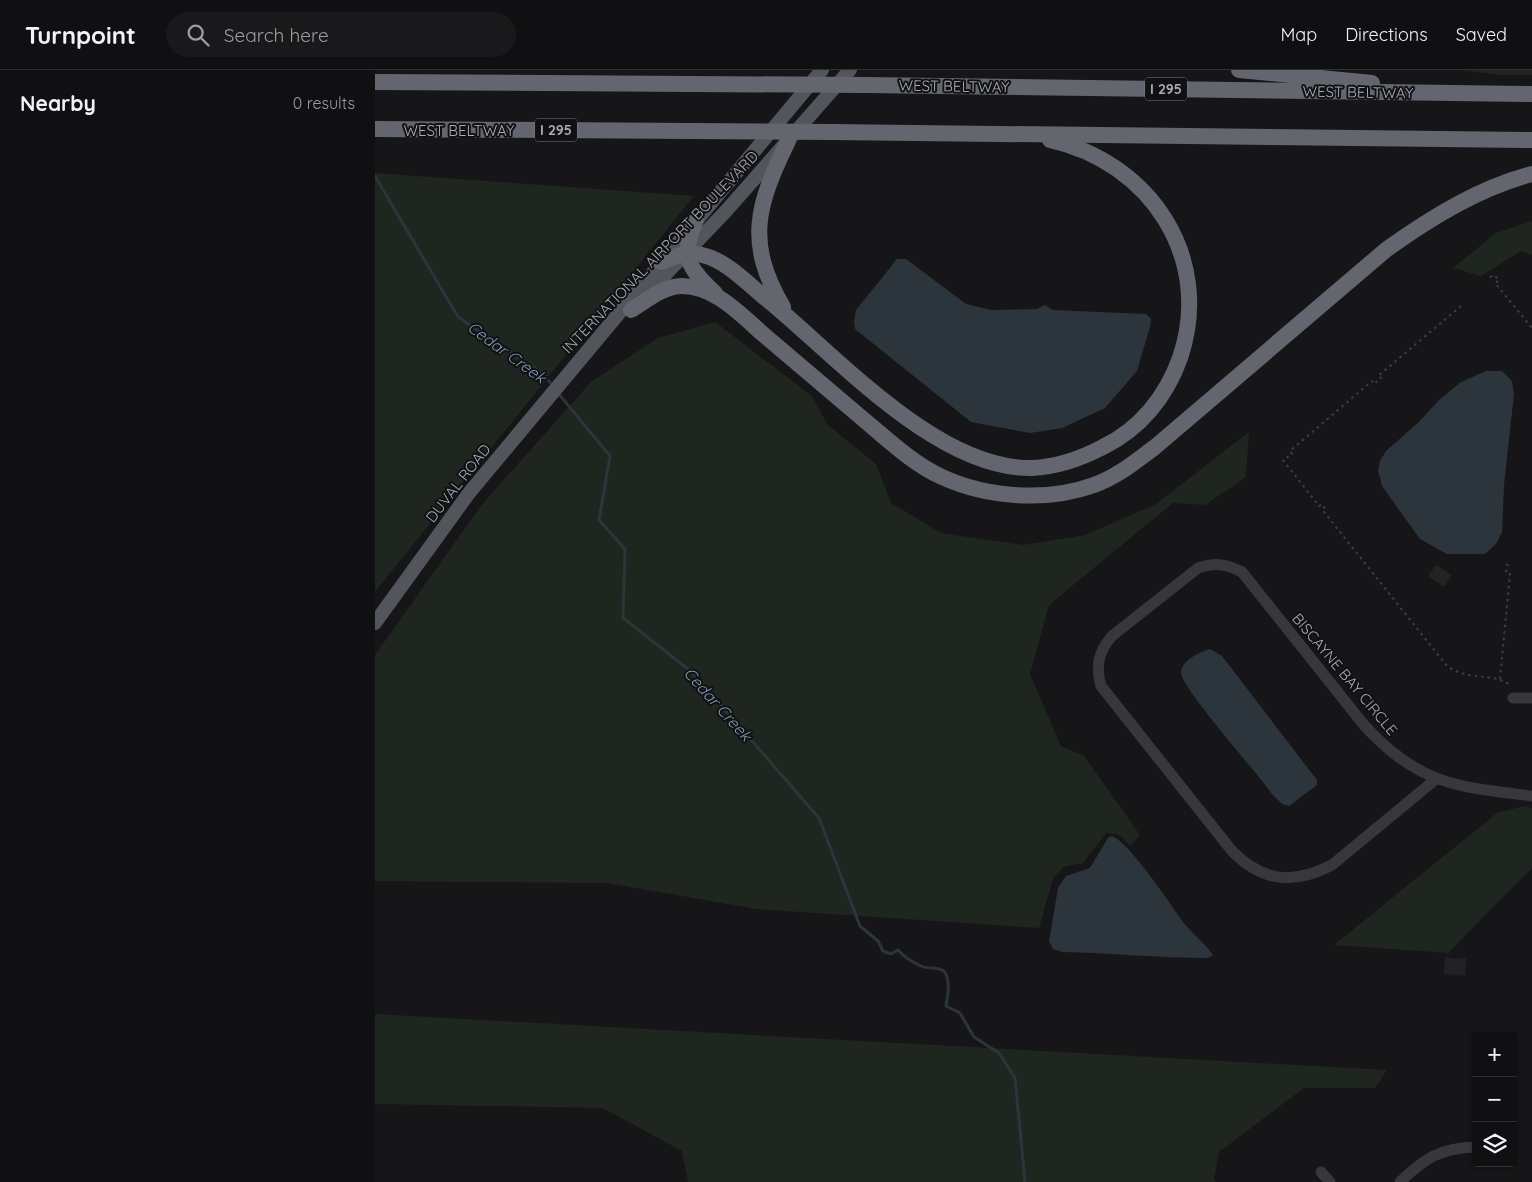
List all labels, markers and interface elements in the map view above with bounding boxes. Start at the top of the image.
search box [166,12,516,57]
text: Turnpoint [25,20,136,50]
icon: search [184,21,212,49]
text: Search here [224,23,329,47]
text: Map [1280,23,1317,46]
text: Directions [1345,23,1428,46]
text: Saved [1456,23,1507,46]
street label: WEST BELTWAY [898,76,1010,96]
road number: I 295 [1145,78,1187,100]
street label: WEST BELTWAY [1302,82,1414,102]
text: Nearby [20,90,96,116]
text: 0 results [293,93,355,113]
road number: I 295 [535,118,577,142]
street label: WEST BELTWAY [404,121,515,140]
street label: INTERNATIONAL AIRPORT BOULEVARD [558,147,762,357]
water label: Cedar Creek [464,317,551,388]
street label: DUVAL ROAD [421,440,495,526]
street label: BISCAYNE BAY CIRCLE [1288,609,1402,739]
water label: Cedar Creek [680,663,757,746]
map controls [1472,1032,1517,1167]
button: + [1472,1032,1517,1077]
button: − [1472,1077,1517,1122]
button: layers [1472,1122,1517,1167]

